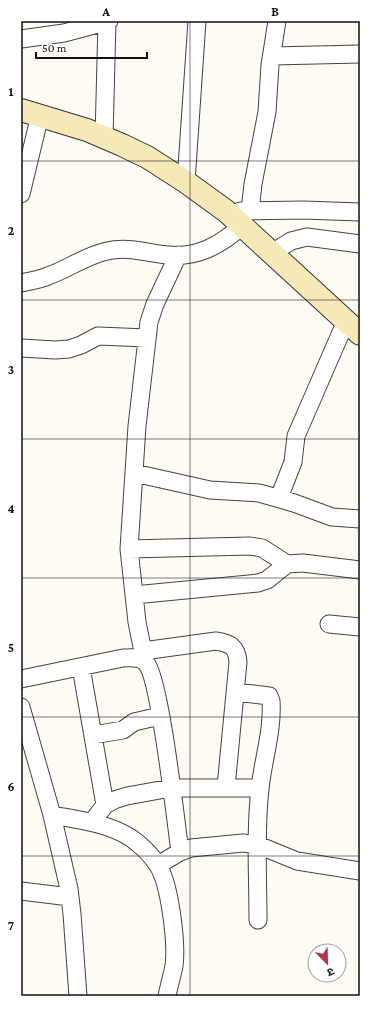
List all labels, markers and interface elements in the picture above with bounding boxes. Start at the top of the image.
text: A [101,4,110,19]
text: B [271,4,279,19]
scale bar [36,34,147,60]
text: 50 m [42,41,67,55]
text: 1 [9,84,14,99]
text: 2 [8,223,15,238]
text: 3 [8,362,14,377]
text: 4 [7,501,15,516]
text: 5 [8,640,14,655]
text: 6 [7,779,15,794]
text: 7 [8,918,14,933]
north arrow [307,943,347,983]
text: उ [325,965,336,979]

